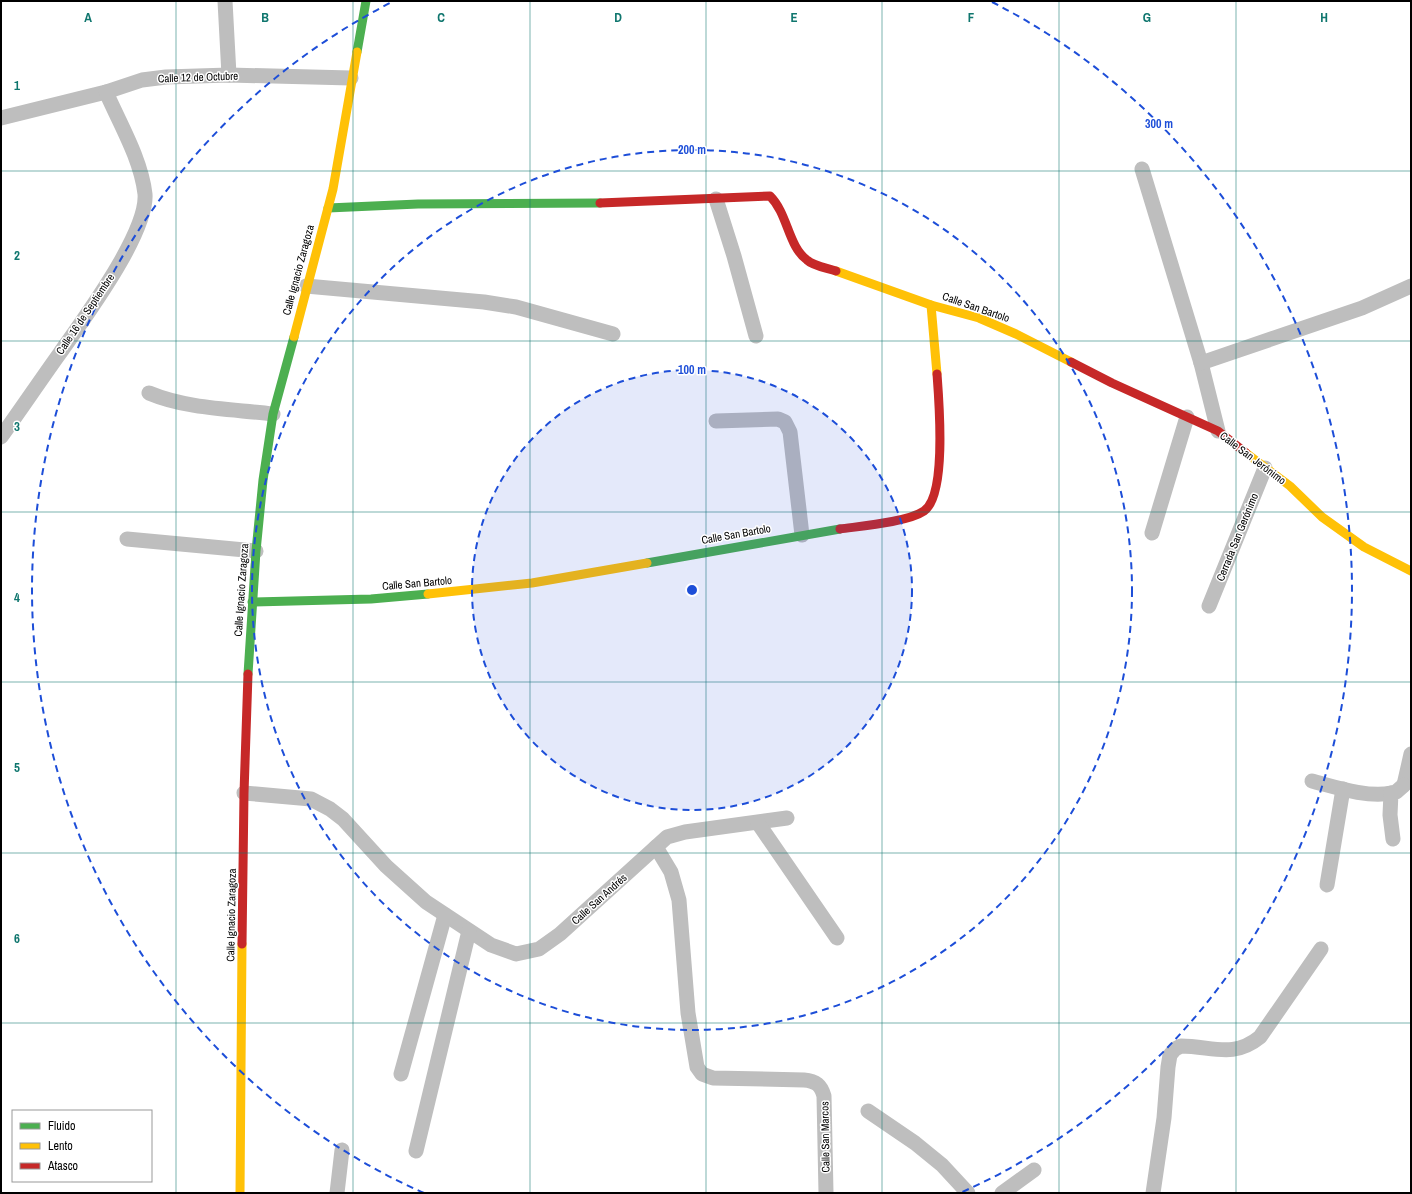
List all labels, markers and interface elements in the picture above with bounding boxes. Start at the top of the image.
text: A [84,9,92,26]
text: B [261,9,269,26]
text: C [437,9,445,26]
text: D [614,9,622,26]
text: E [790,9,798,26]
text: F [968,9,975,26]
text: G [1143,9,1151,26]
text: H [1320,9,1328,26]
street label: Calle 12 de Octubre [158,69,238,85]
text: 1 [14,77,20,94]
text: 300 m [1145,116,1173,132]
text: 200 m [678,142,706,158]
street label: Calle Ignacio Zaragoza [279,223,317,317]
text: 2 [14,247,20,264]
street label: Calle 16 de Septiembre [53,271,117,357]
street label: Calle San Bartolo [941,289,1011,325]
text: 100 m [678,362,706,378]
text: 3 [14,418,20,435]
street label: Calle San Jerónimo [1217,429,1289,487]
street label: Cerrada San Gerónimo [1213,491,1261,583]
street label: Calle San Bartolo [700,521,772,547]
street label: Calle Ignacio Zaragoza [231,543,251,637]
street label: Calle San Bartolo [381,573,453,593]
centre of rings [685,583,699,597]
text: 4 [14,589,20,606]
text: 5 [14,759,20,776]
street label: Calle Ignacio Zaragoza [223,868,239,962]
street label: Calle San Andrés [568,870,630,928]
text: 6 [14,930,20,947]
street label: Calle San Marcos [817,1101,833,1173]
legend [12,1110,152,1182]
text: Fluido [48,1118,75,1134]
text: Lento [48,1138,73,1154]
text: Atasco [47,1158,78,1174]

